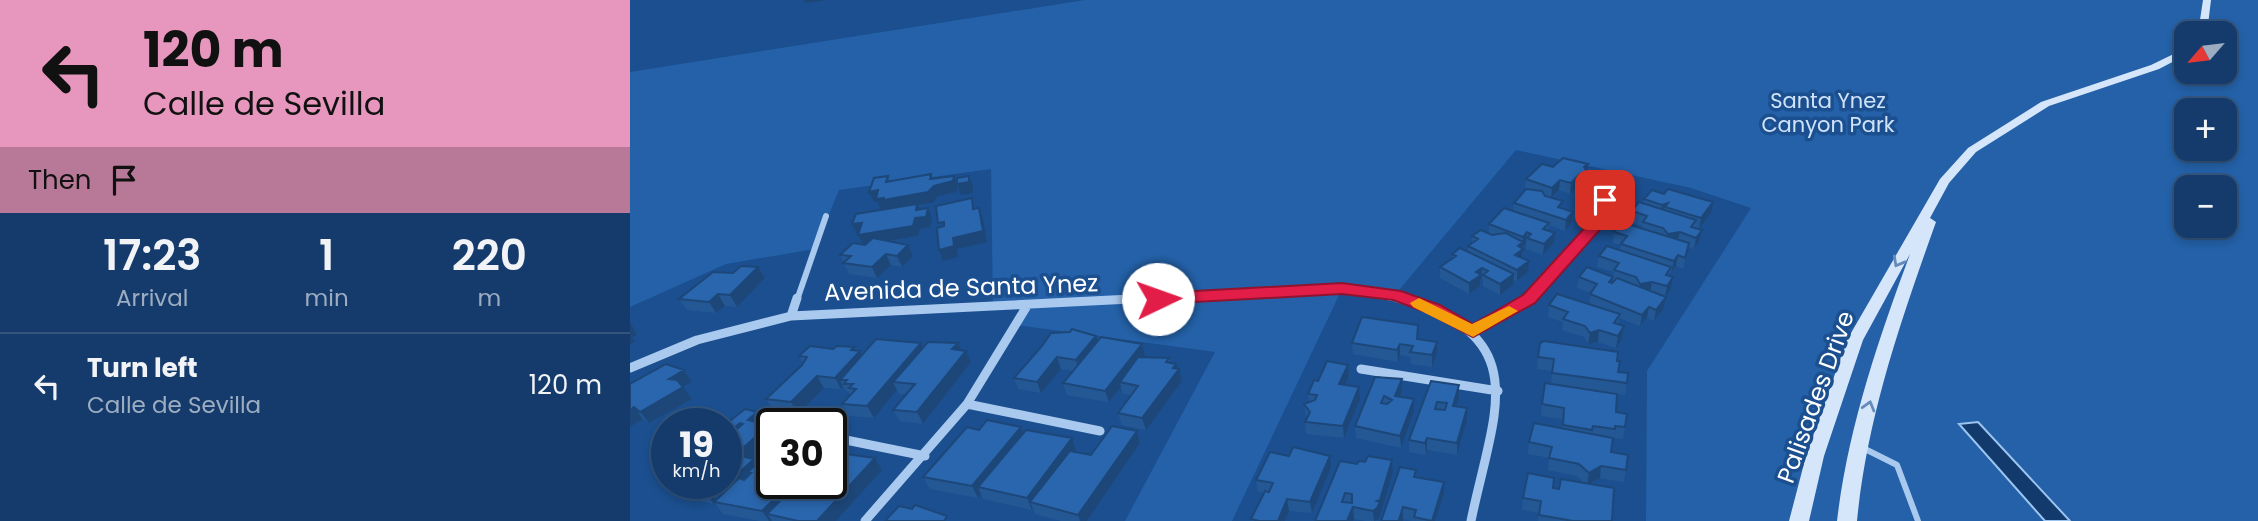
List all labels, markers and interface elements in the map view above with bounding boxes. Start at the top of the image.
text: 120 m [143,16,284,84]
north arrow [2174,21,2236,84]
map controls [2174,21,2237,238]
icon: left [28,28,119,119]
text: Calle de Sevilla [143,81,385,126]
park label: Santa Ynez Canyon Park [1761,86,1895,139]
button: + [2174,98,2237,161]
icon: arrive [105,161,143,199]
text: Then [28,162,91,198]
pin [1575,170,1635,230]
button: − [2174,175,2237,238]
icon: arrive [1586,181,1624,219]
text: 17:23 [103,226,202,285]
text: 1 [319,226,334,285]
text: 220 [452,226,527,285]
one-way arrow [1893,255,1906,267]
position arrow [1121,262,1195,336]
street label: Avenida de Santa Ynez [823,266,1099,309]
text: Arrival [116,282,188,314]
text: min [305,282,349,314]
text: m [477,282,501,314]
street label: Palisades Drive [1769,306,1862,487]
text: Turn left [87,350,198,386]
icon: left [28,367,66,405]
text: 120 m [529,367,602,403]
text: Calle de Sevilla [87,389,261,421]
one-way arrow [1861,401,1876,413]
speed limit sign: 30 [756,408,847,499]
text: 19 [679,420,714,469]
text: km/h [673,458,720,483]

